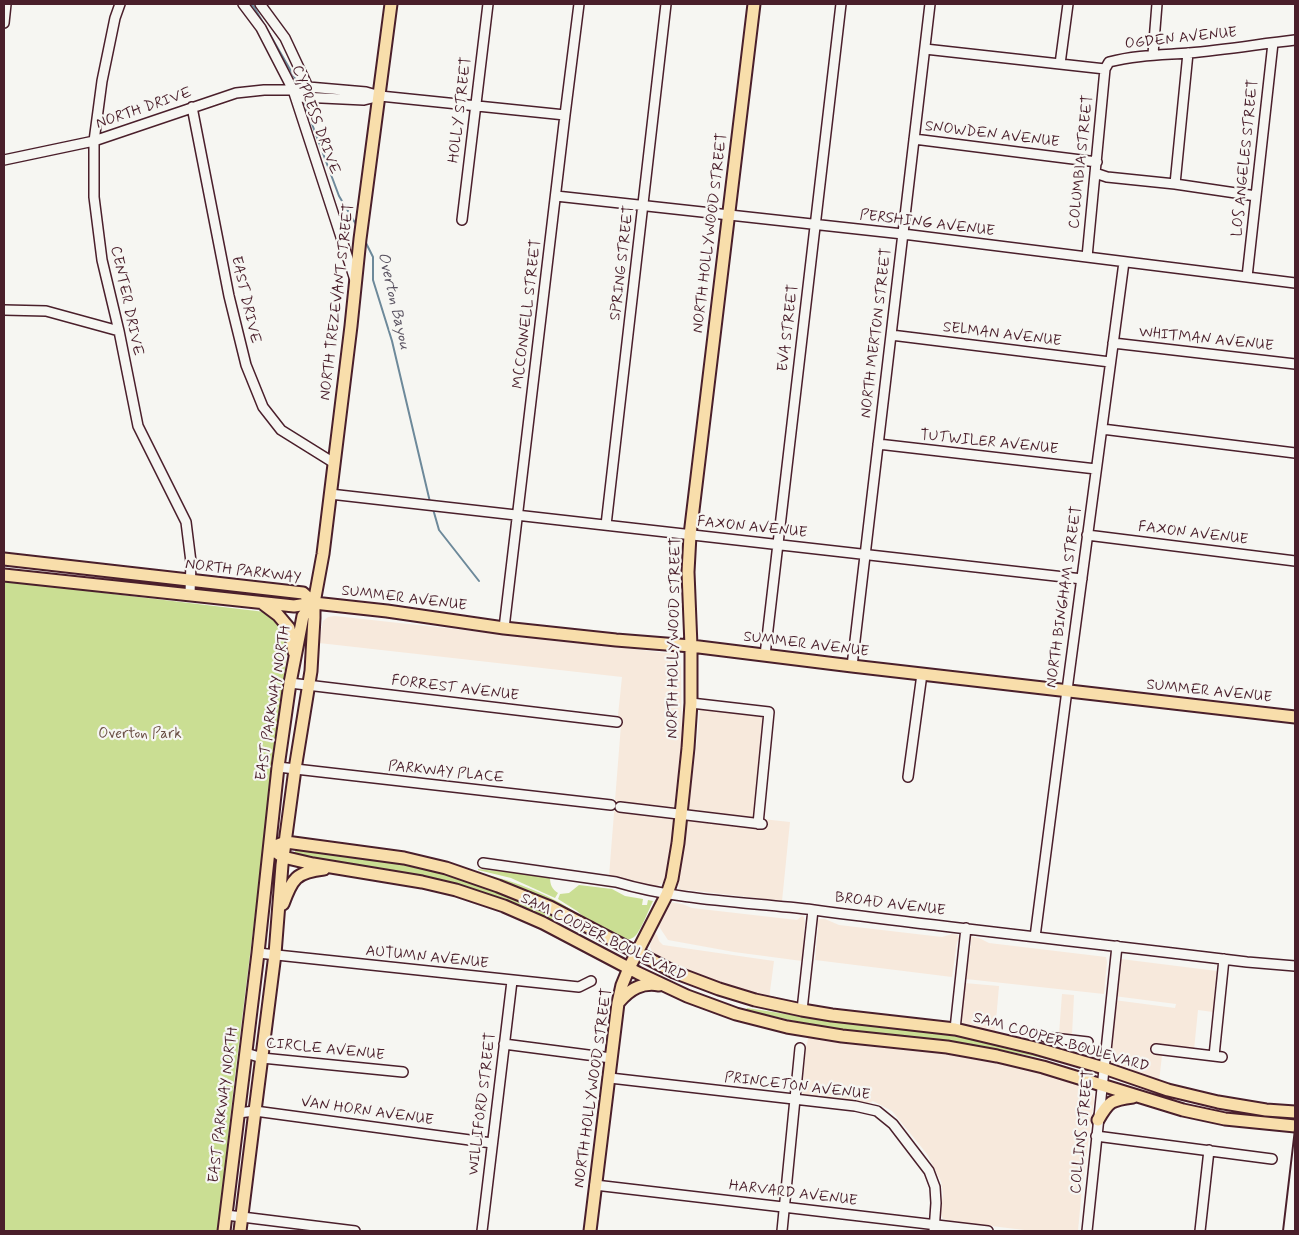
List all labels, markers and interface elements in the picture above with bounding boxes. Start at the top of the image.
street label: OGDEN AVENUE [1124,24,1238,54]
street label: HOLLY STREET [446,56,476,164]
street label: CYPRESS DRIVE [287,63,343,177]
street label: LOS ANGELES STREET [1229,79,1263,237]
street label: NORTH DRIVE [94,84,194,134]
street label: COLUMBIA STREET [1066,94,1098,230]
street label: SNOWDEN AVENUE [924,118,1060,152]
street label: NORTH HOLLYWOOD STREET [690,132,732,334]
street label: NORTH TREZEVANT STREET [317,202,359,402]
street label: SPRING STREET [607,204,639,322]
street label: PERSHING AVENUE [858,207,996,241]
street label: MCCONNELL STREET [510,238,546,390]
street label: CENTER DRIVE [106,244,146,358]
street label: NORTH MERTON STREET [858,247,896,419]
water label: Overton Bayou [373,251,413,351]
street label: EAST DRIVE [226,255,264,345]
street label: EVA STREET [775,283,803,373]
street label: SELMAN AVENUE [942,319,1062,351]
street label: WHITMAN AVENUE [1138,324,1274,356]
street label: TUTWILER AVENUE [919,427,1059,459]
street label: NORTH BINGHAM STREET [1043,505,1087,689]
street label: FAXON AVENUE [696,513,808,543]
street label: FAXON AVENUE [1137,518,1249,550]
street label: NORTH HOLLYWOOD STREET [664,537,686,739]
street label: NORTH PARKWAY [184,556,302,588]
street label: SUMMER AVENUE [340,582,468,616]
street label: EAST PARKWAY NORTH [253,624,295,782]
street label: SUMMER AVENUE [742,628,870,662]
street label: FORREST AVENUE [390,672,520,706]
street label: SUMMER AVENUE [1145,676,1273,708]
park label: Overton Park [98,726,182,744]
street label: PARKWAY PLACE [387,758,505,788]
street label: BROAD AVENUE [834,889,946,921]
street label: SAM COOPER BOULEVARD [517,890,689,986]
street label: AUTUMN AVENUE [365,943,489,973]
street label: NORTH HOLLYWOOD STREET [571,987,617,1189]
street label: SAM COOPER BOULEVARD [971,1009,1151,1077]
street label: EAST PARKWAY NORTH [205,1026,243,1184]
street label: WILLIFORD STREET [465,1031,501,1177]
street label: CIRCLE AVENUE [265,1035,385,1065]
street label: PRINCETON AVENUE [723,1069,871,1105]
street label: COLLINS STREET [1068,1069,1098,1195]
street label: VAN HORN AVENUE [300,1094,434,1130]
street label: HARVARD AVENUE [728,1177,858,1211]

